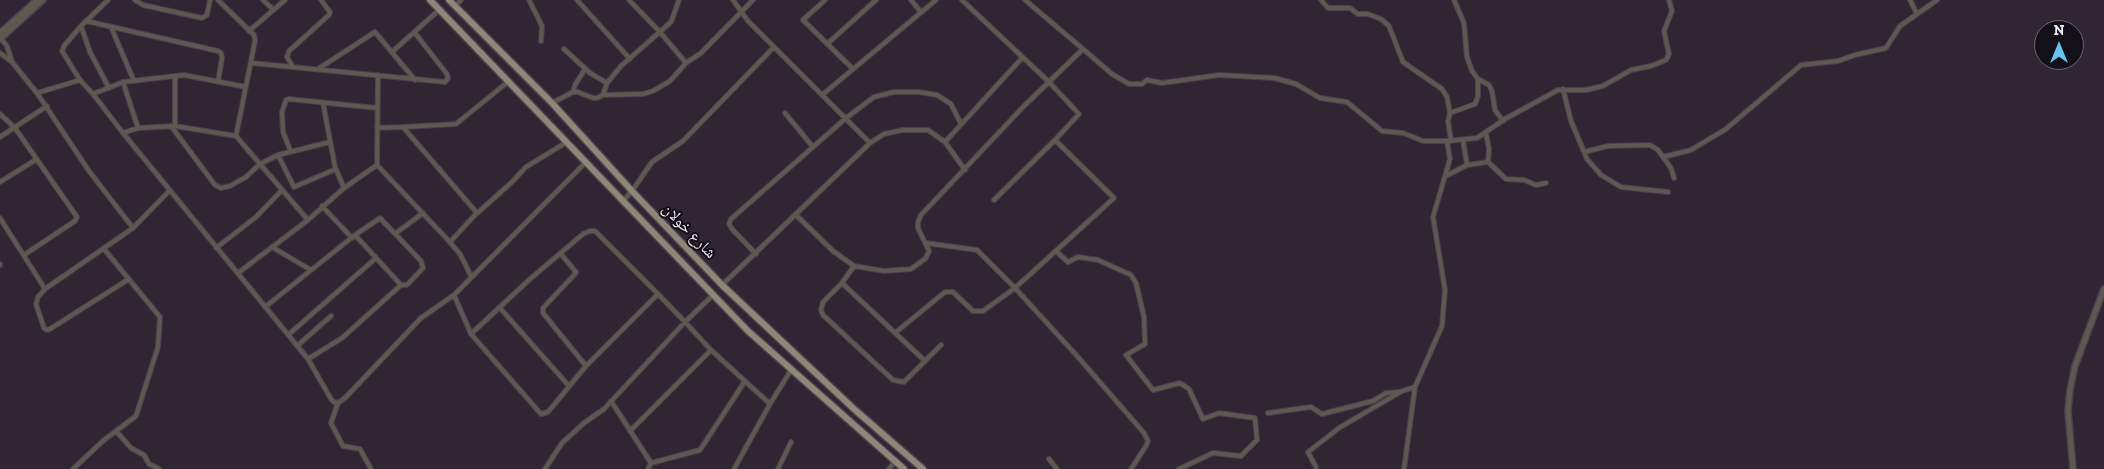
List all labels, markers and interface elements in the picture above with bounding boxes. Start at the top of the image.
north arrow [2034,20,2084,70]
text: N [2054,22,2064,39]
street label: شارع خولان [658,199,720,263]

